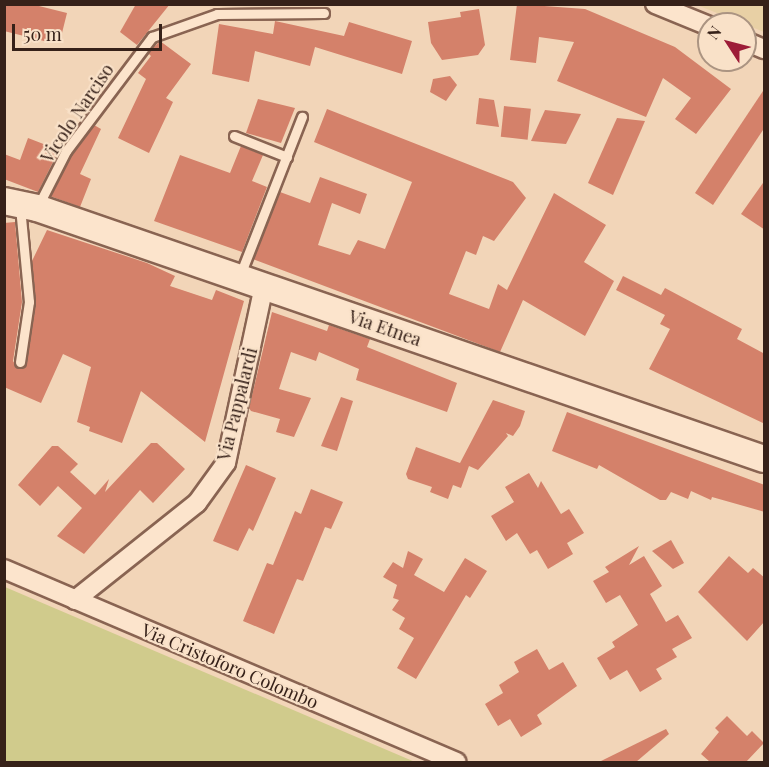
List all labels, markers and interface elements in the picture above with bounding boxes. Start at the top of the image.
scale bar [15,12,165,50]
north arrow [697,12,757,72]
text: N [702,21,726,43]
text: 50 m [23,22,62,46]
street label: Vicolo Narciso [36,59,118,167]
street label: Via Etnea [346,305,424,351]
street label: Via Pappalardi [212,345,262,463]
street label: Via Cristoforo Colombo [138,619,322,713]

